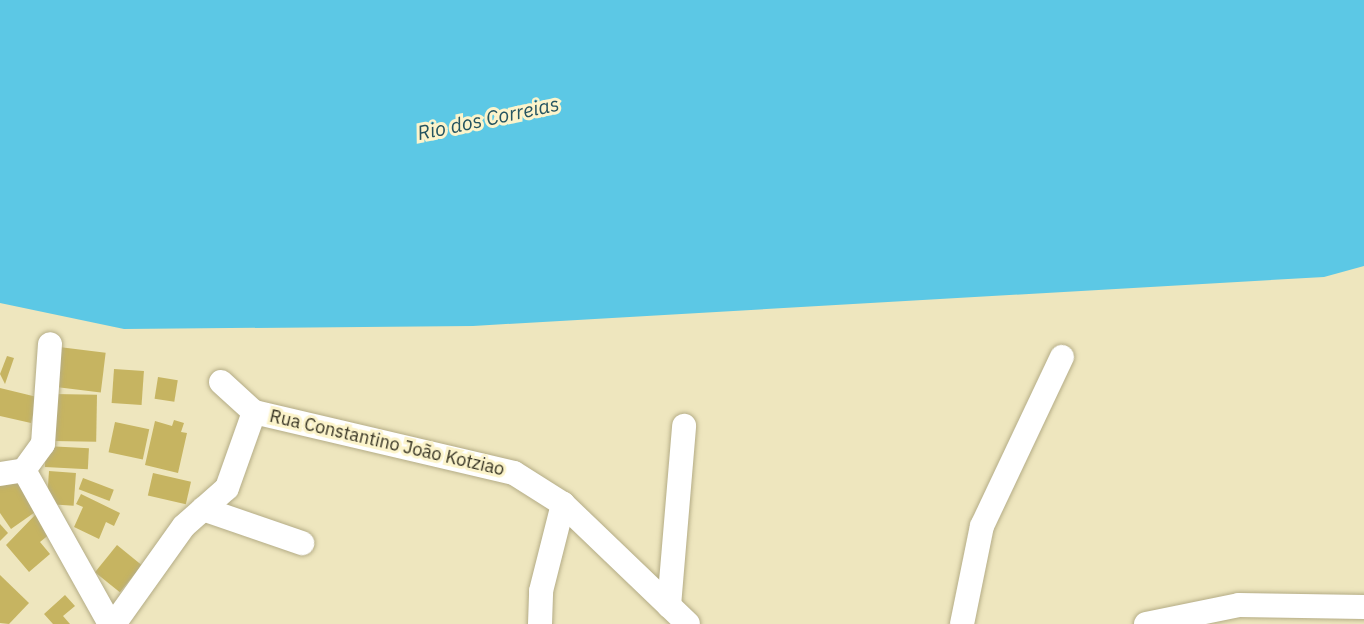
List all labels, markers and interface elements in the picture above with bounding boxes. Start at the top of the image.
water label: Rio dos Correias [415,91,561,145]
street label: Rua Constantino João Kotziao [267,405,507,481]

